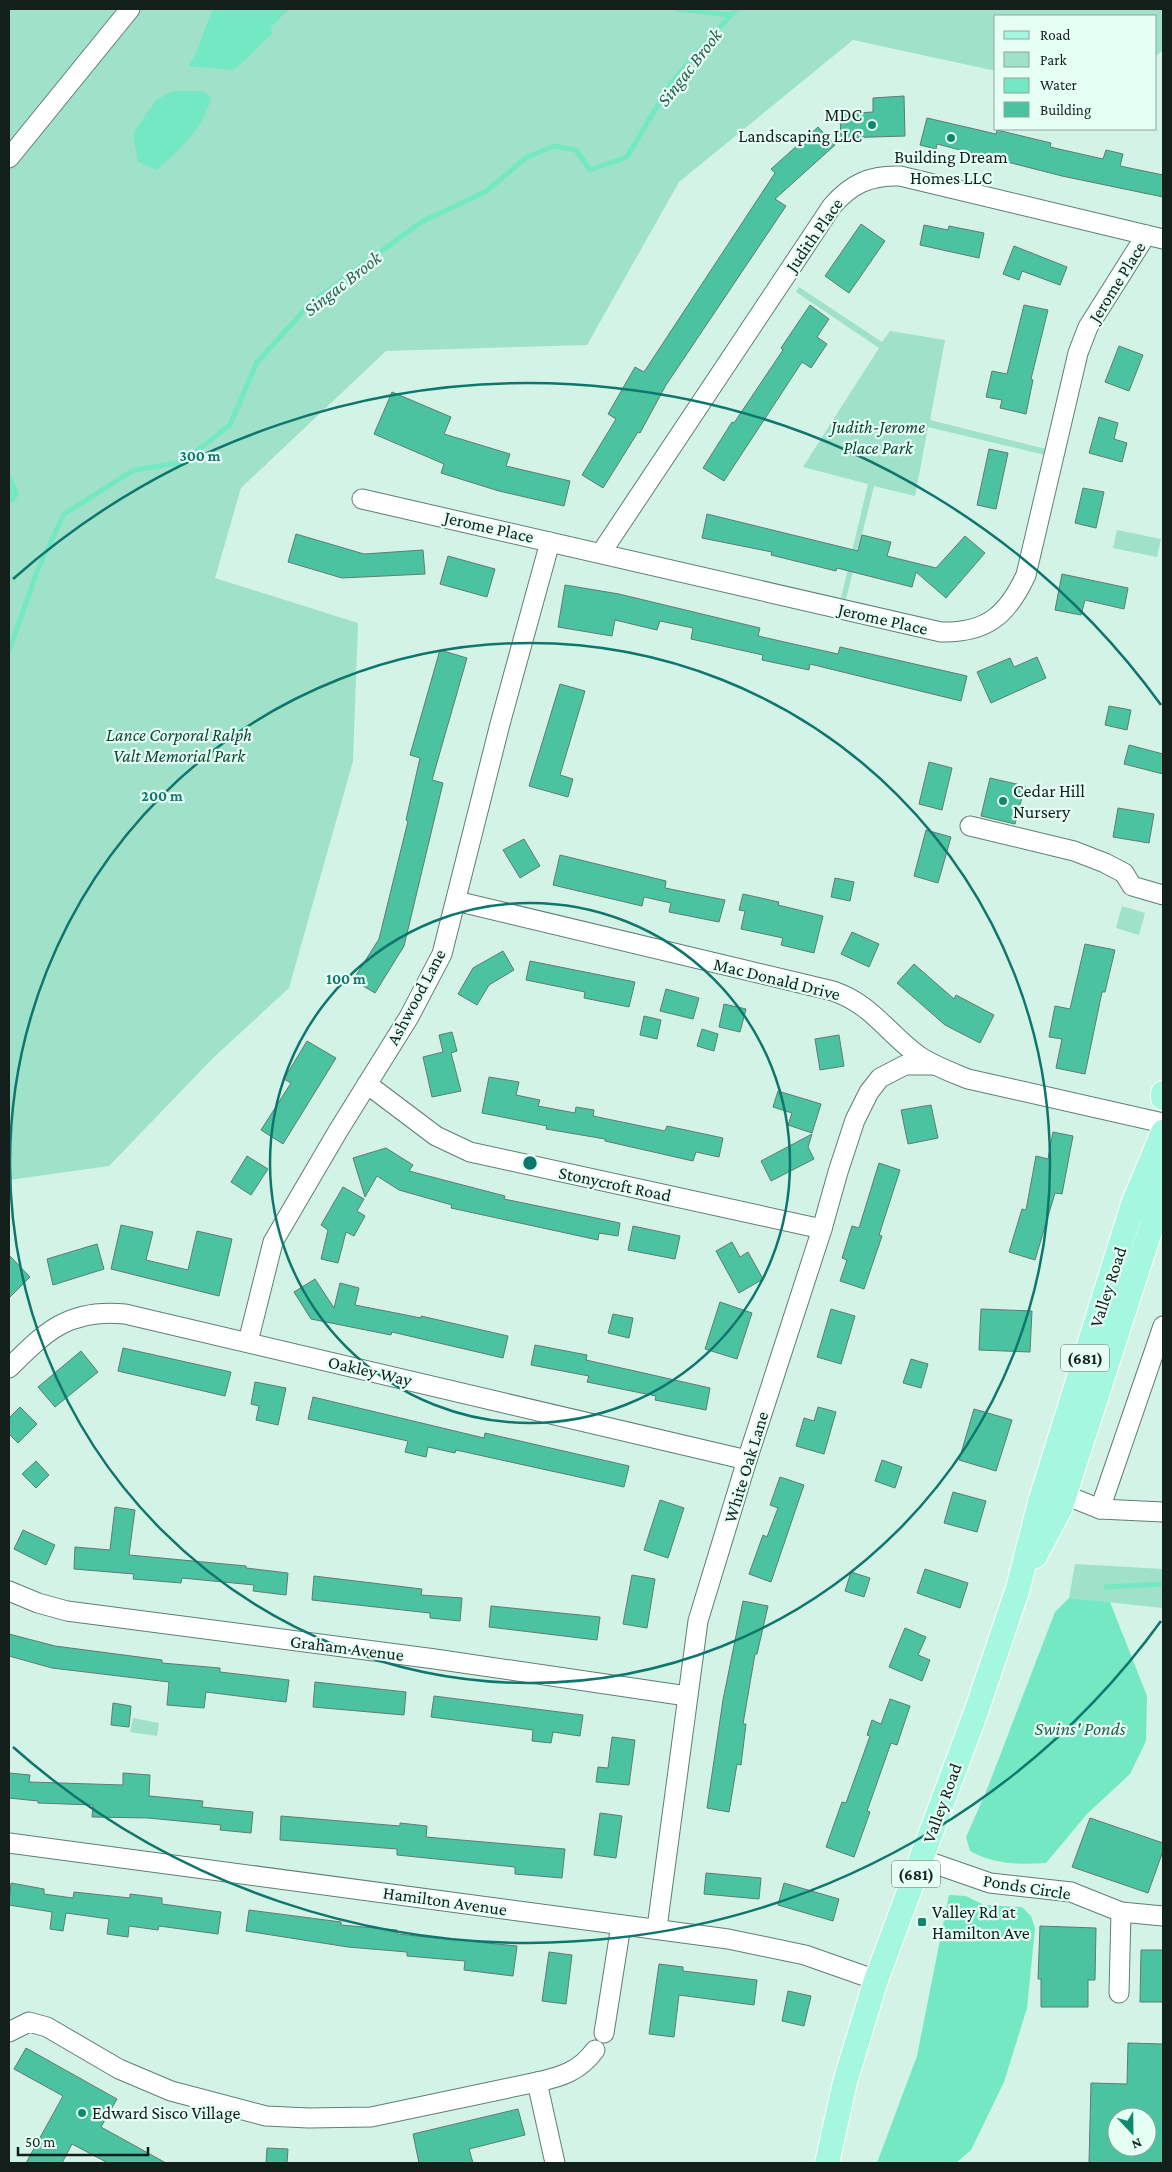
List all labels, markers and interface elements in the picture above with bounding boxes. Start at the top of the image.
legend [994,15,1157,130]
water label: Singac Brook [653,24,727,110]
text: Road [1040,27,1071,43]
text: Park [1040,52,1067,68]
text: Water [1040,77,1077,93]
text: Building [1040,102,1091,119]
place label: MDC Landscaping LLC [738,105,862,146]
marker: MDC Landscaping LLC [866,119,878,131]
marker: Building Dream Homes LLC [945,132,957,144]
place label: Building Dream Homes LLC [894,147,1008,188]
street label: Judith Place [780,194,847,277]
street label: Jerome Place [1083,238,1150,328]
water label: Singac Brook [299,246,386,320]
park label: Judith-Jerome Place Park [828,417,925,458]
text: 300 m [179,448,221,464]
street label: Jerome Place [440,507,536,547]
street label: Jerome Place [834,599,930,639]
park label: Lance Corporal Ralph Valt Memorial Park [106,725,252,766]
place label: Cedar Hill Nursery [1013,781,1085,822]
text: 200 m [141,788,183,804]
marker: Cedar Hill Nursery [997,795,1009,807]
street label: Ashwood Lane [382,946,450,1048]
street label: Mac Donald Drive [712,954,842,1004]
text: 100 m [326,971,366,987]
centre of rings [521,1154,539,1172]
street label: Stonycroft Road [557,1162,674,1206]
street label: Valley Road [1086,1244,1131,1330]
road number: (681) [1061,1345,1109,1372]
street label: Oakley Way [326,1352,415,1391]
street label: White Oak Lane [720,1409,772,1525]
street label: Graham Avenue [289,1631,405,1665]
water label: Swins' Ponds [1034,1718,1126,1739]
street label: Valley Road [918,1760,966,1846]
road number: (681) [892,1860,940,1888]
street label: Ponds Circle [982,1870,1072,1904]
street label: Hamilton Avenue [382,1882,508,1920]
place label: Valley Rd at Hamilton Ave [932,1902,1030,1943]
marker: Valley Rd at Hamilton Ave [916,1916,928,1928]
place label: Edward Sisco Village [92,2103,241,2123]
marker: Edward Sisco Village [76,2107,88,2119]
north arrow [1107,2107,1157,2157]
scale bar [18,2124,148,2156]
text: 50 m [25,2134,55,2150]
text: N [1129,2135,1144,2153]

